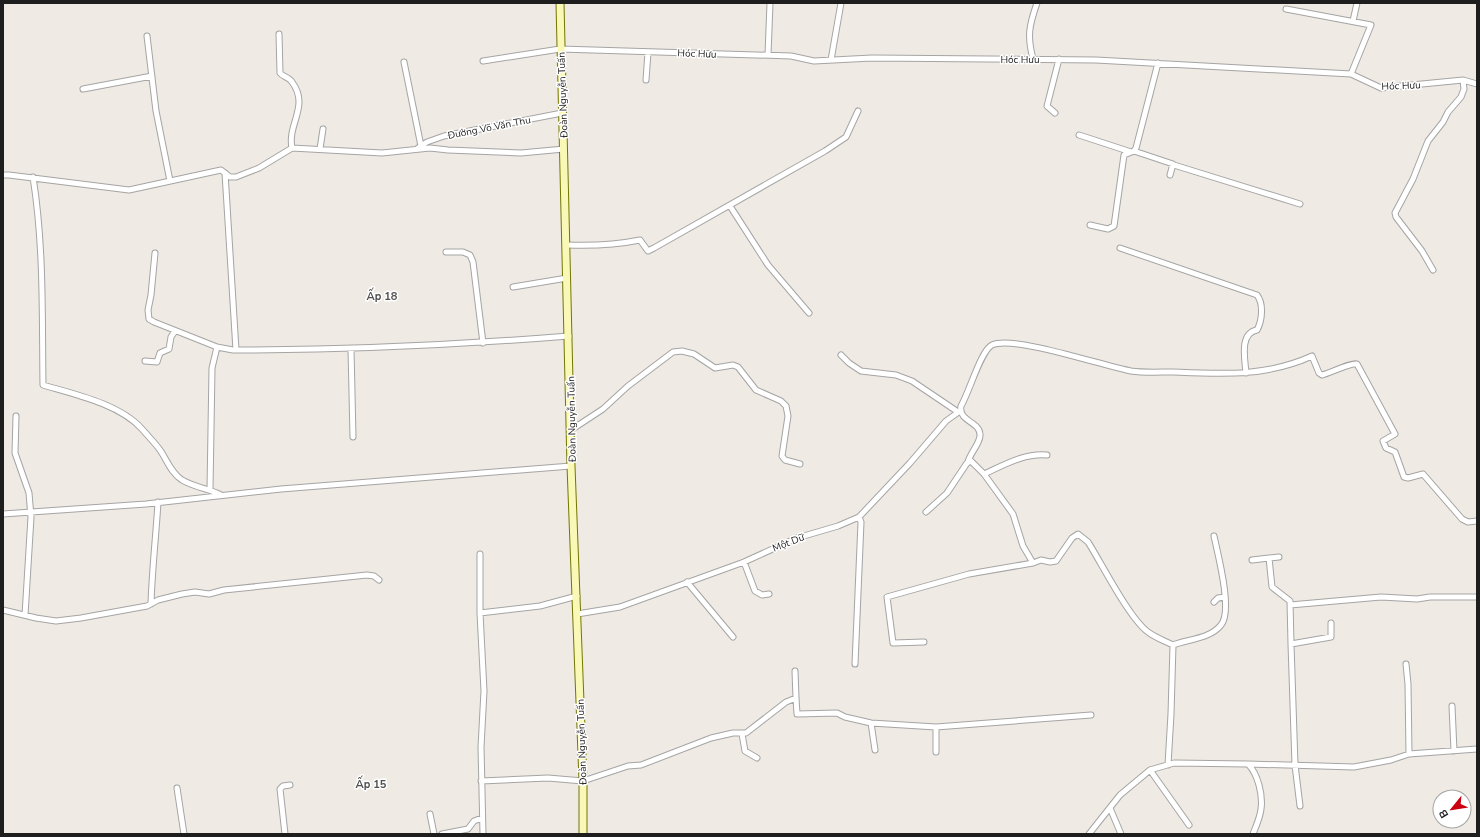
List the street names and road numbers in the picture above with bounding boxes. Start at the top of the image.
street label: Hóc Hưu [677,46,717,62]
street label: Đoàn Nguyễn Tuấn [555,52,572,139]
street label: Hóc Hưu [1000,53,1040,67]
street label: Hóc Hưu [1381,78,1421,94]
street label: Đường Võ Văn Thu [445,113,532,143]
street label: Đoàn Nguyễn Tuấn [564,376,580,463]
street label: Một Dữ [770,530,808,555]
street label: Đoàn Nguyễn Tuấn [574,699,591,786]

